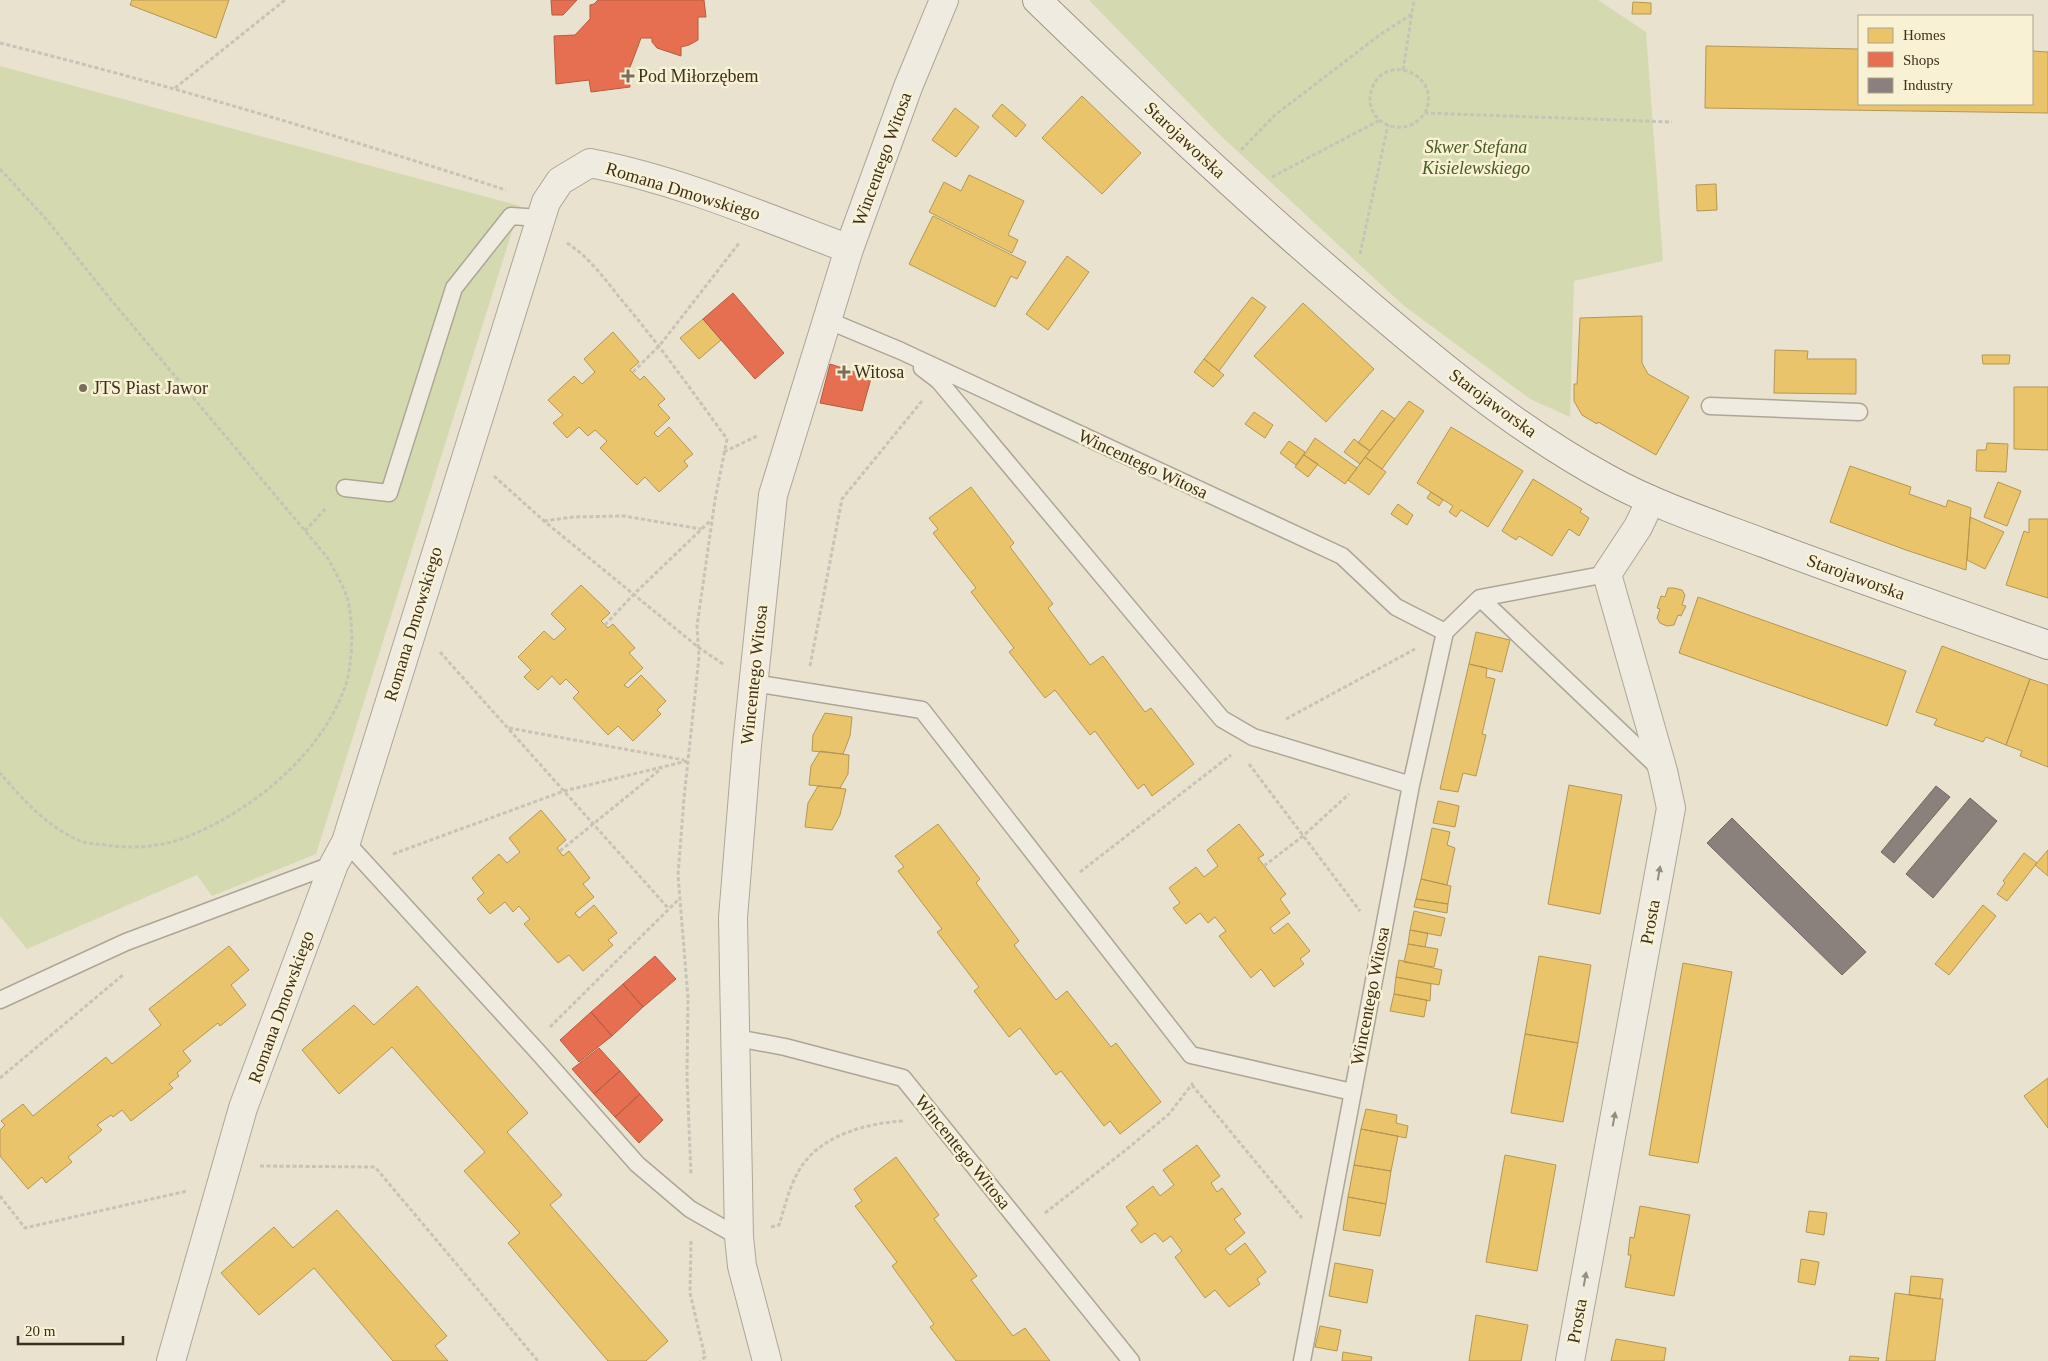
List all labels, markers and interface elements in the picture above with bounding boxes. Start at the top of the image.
legend [1858,15,2033,105]
text: Homes [1903,27,1946,43]
text: Shops [1903,52,1940,68]
place label: Pod Miłorzębem [638,66,758,86]
marker: Pod Miłorzębem [622,70,634,82]
text: Industry [1903,77,1953,93]
street label: Wincentego Witosa [849,89,915,229]
street label: Starojaworska [1141,98,1229,182]
park label: Skwer Stefana Kisielewskiego [1421,137,1530,178]
street label: Romana Dmowskiego [603,158,763,224]
place label: Witosa [854,362,904,382]
street label: Starojaworska [1445,365,1541,441]
marker: Witosa [838,366,850,378]
place label: JTS Piast Jawor [93,378,208,398]
marker: JTS Piast Jawor [77,382,89,394]
street label: Wincentego Witosa [1075,425,1211,503]
street label: Romana Dmowskiego [380,544,446,704]
street label: Starojaworska [1804,550,1908,604]
street label: Wincentego Witosa [737,604,771,746]
one-way arrow [1656,864,1664,880]
street label: Prosta [1636,898,1664,946]
street label: Wincentego Witosa [1347,925,1393,1067]
street label: Romana Dmowskiego [244,928,318,1086]
street label: Wincentego Witosa [911,1091,1015,1213]
one-way arrow [1611,1110,1619,1126]
one-way arrow [1581,1271,1589,1286]
street label: Prosta [1563,1297,1591,1345]
scale bar [18,1314,122,1346]
text: 20 m [25,1323,56,1339]

